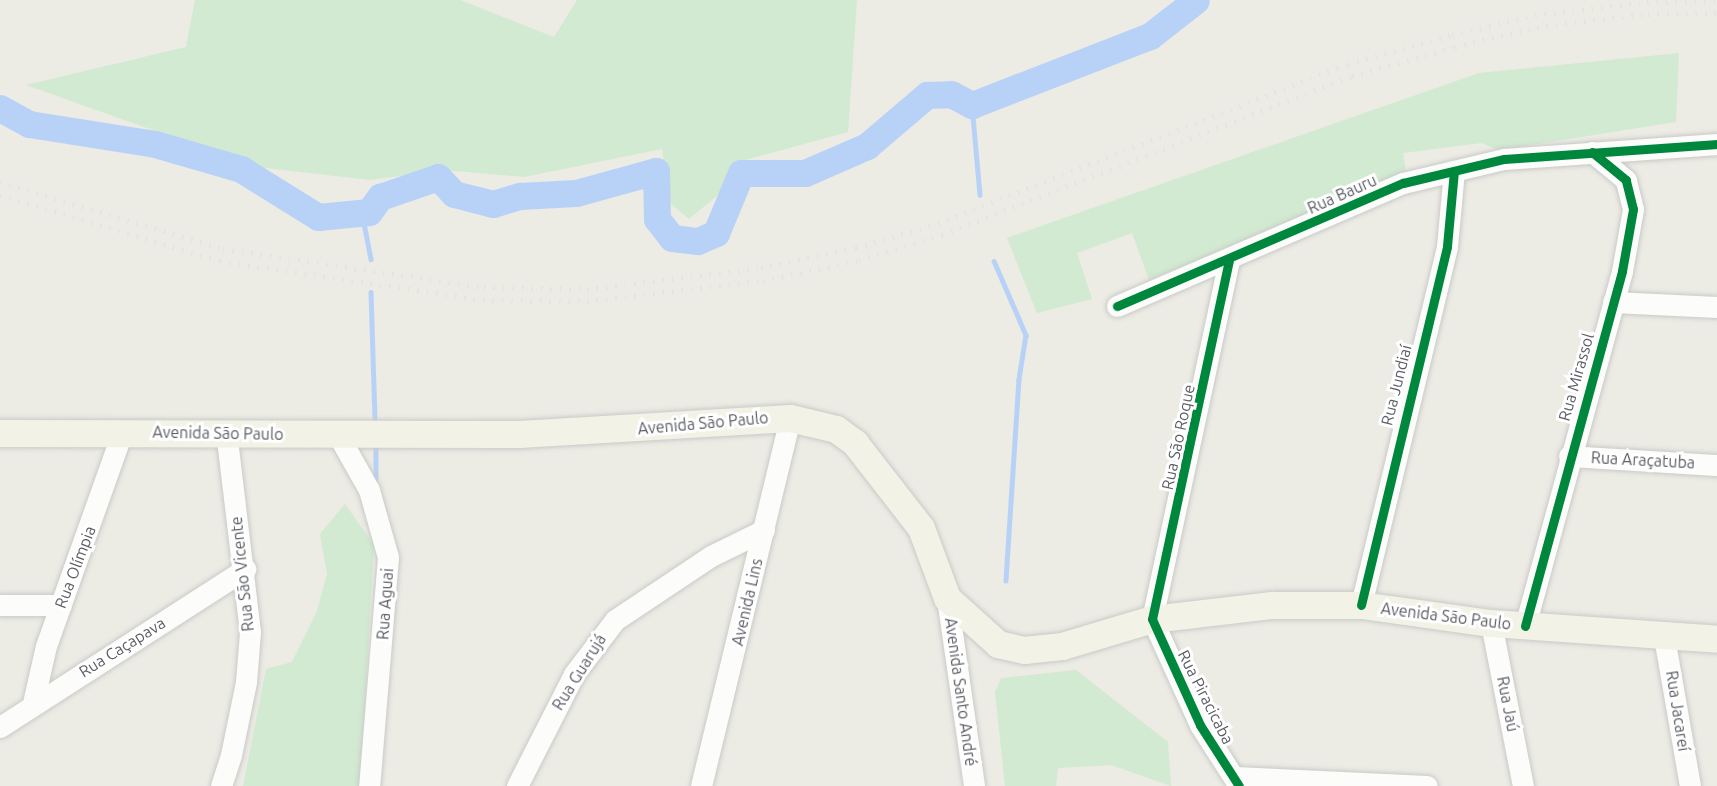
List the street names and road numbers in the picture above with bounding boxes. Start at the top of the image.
street label: Rua Bauru [1304,170,1380,218]
street label: Rua Mirassol [1554,331,1598,423]
street label: Rua Jundiaí [1377,343,1415,427]
street label: Rua São Roque [1157,383,1199,491]
street label: Avenida São Paulo [637,408,769,438]
street label: Avenida São Paulo [152,422,284,444]
street label: Rua Araçatuba [1590,448,1696,472]
street label: Rua São Vicente [226,515,258,633]
street label: Rua Olímpia [50,523,100,611]
street label: Avenida Lins [728,556,766,648]
street label: Rua Aguai [373,568,397,640]
street label: Avenida São Paulo [1380,598,1512,634]
street label: Rua Caçapava [75,613,169,681]
street label: Avenida Santo André [941,616,981,768]
street label: Rua Guarujá [548,630,610,714]
street label: Rua Piracicaba [1174,647,1238,747]
street label: Rua Jacareí [1662,669,1694,753]
street label: Rua Jaú [1493,675,1523,733]

